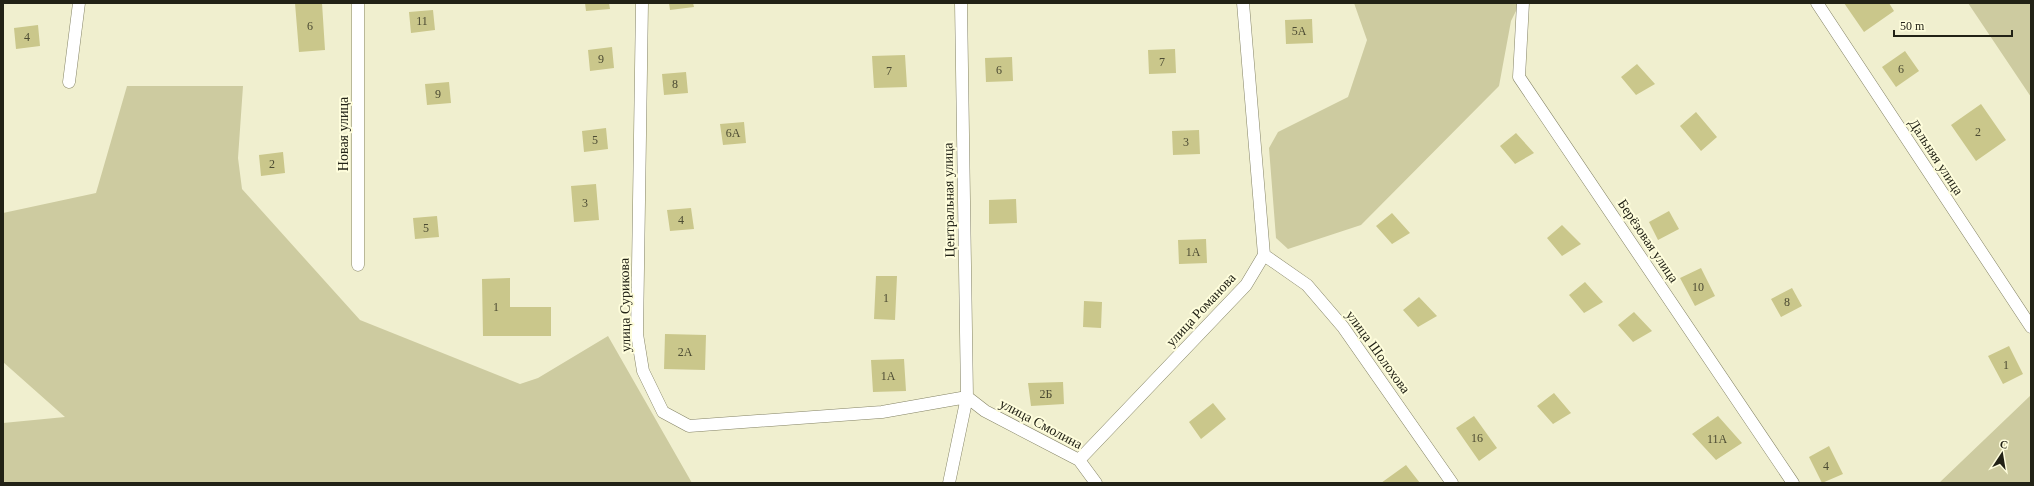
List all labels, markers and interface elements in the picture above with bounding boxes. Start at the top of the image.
scale bar [1894,12,2012,38]
house number: 11 [416,14,428,28]
house number: 6 [307,19,313,33]
text: 50 m [1900,19,1925,33]
house number: 5А [1292,24,1307,38]
house number: 4 [24,30,30,44]
house number: 9 [598,52,604,66]
house number: 7 [1159,55,1165,69]
house number: 6 [1898,62,1904,76]
house number: 6 [996,63,1002,77]
house number: 7 [886,64,892,78]
house number: 8 [672,77,678,91]
house number: 9 [435,87,441,101]
street label: Новая улица [336,96,351,171]
street label: Дальняя улица [1906,116,1967,199]
house number: 2 [1975,125,1981,139]
house number: 6А [726,126,741,140]
house number: 5 [592,133,598,147]
house number: 3 [1183,135,1189,149]
street label: Центральная улица [940,142,958,258]
house number: 2 [269,157,275,171]
house number: 3 [582,196,588,210]
street label: Берёзовая улица [1615,197,1682,286]
house number: 4 [678,213,684,227]
house number: 5 [423,221,429,235]
house number: 1А [1186,245,1201,259]
street label: улица Сурикова [617,257,633,352]
street label: улица Романова [1163,270,1239,350]
house number: 10 [1692,280,1704,294]
house number: 1 [883,291,889,305]
house number: 8 [1784,295,1790,309]
house number: 1 [493,300,499,314]
street label: улица Шолохова [1343,308,1414,397]
house number: 2А [678,345,693,359]
house number: 1 [2003,358,2009,372]
house number: 1А [881,369,896,383]
house number: 2Б [1040,387,1053,401]
street label: улица Смолина [997,396,1086,452]
house number: 16 [1471,431,1483,445]
house number: 11А [1707,432,1727,446]
north arrow [1982,434,2022,474]
text: С [1999,438,2009,451]
house number: 4 [1823,459,1829,473]

